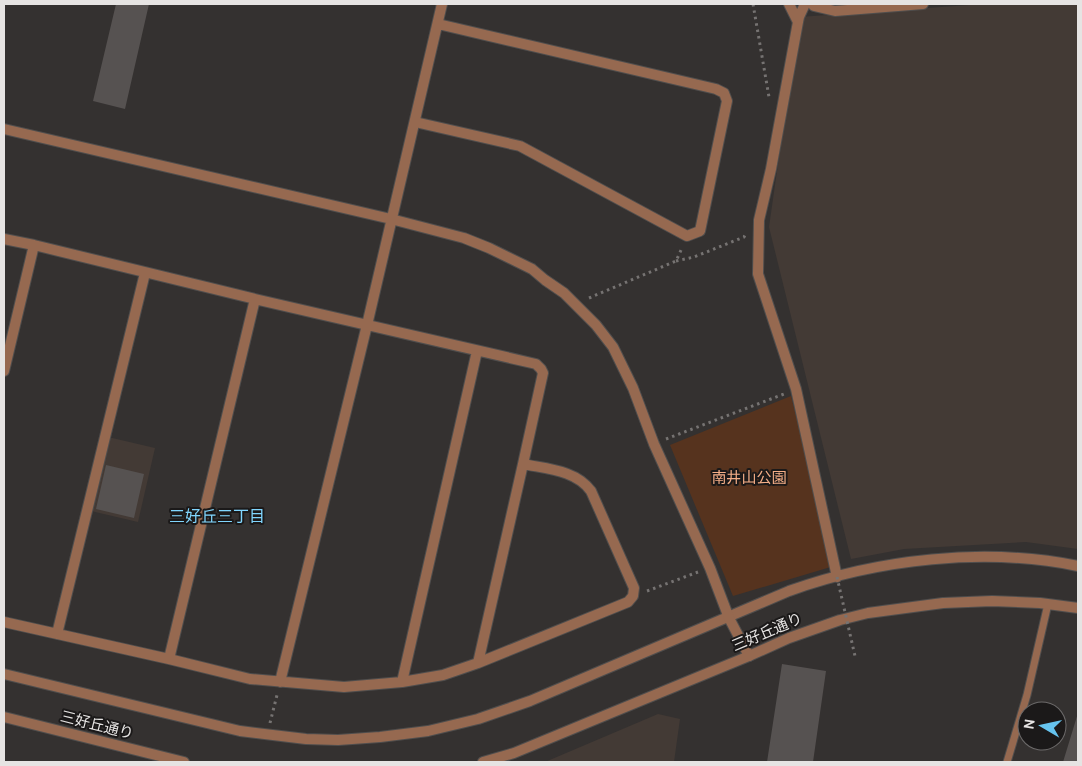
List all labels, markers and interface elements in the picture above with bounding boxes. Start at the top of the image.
park label: 南井山公園 [711,469,787,487]
district label: 三好丘三丁目 [169,507,265,526]
street label: 三好丘通り [729,609,805,655]
north arrow [1017,701,1067,751]
street label: 三好丘通り [58,707,136,743]
text: N [1019,718,1039,730]

